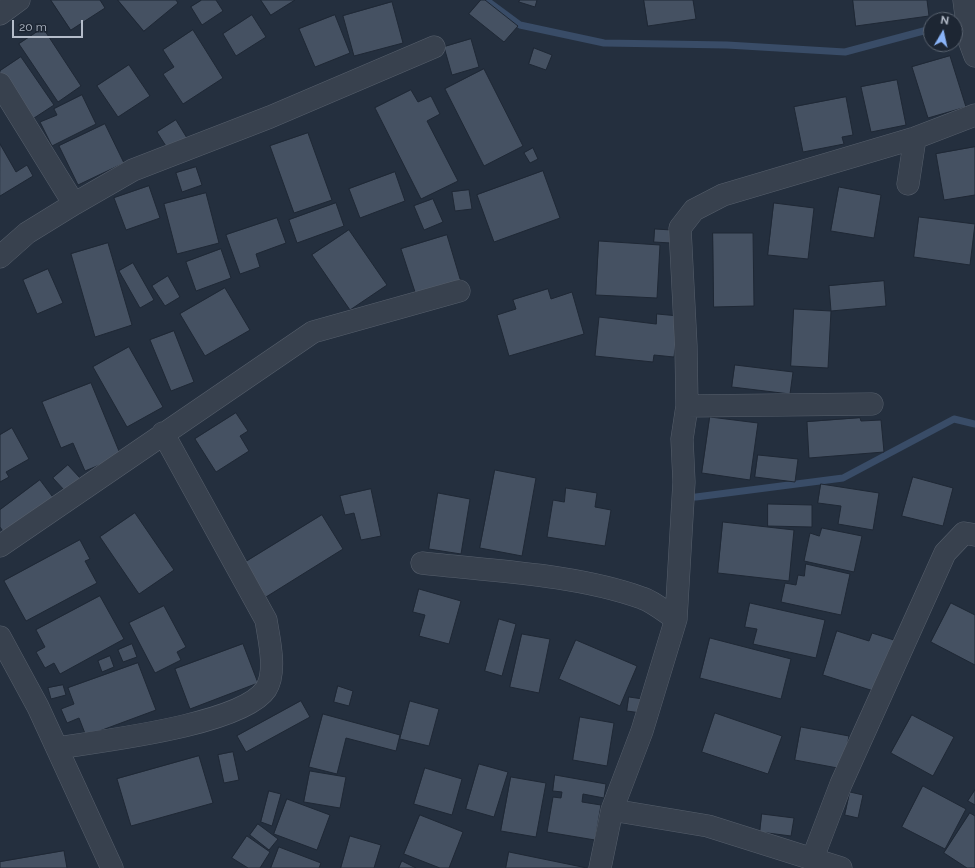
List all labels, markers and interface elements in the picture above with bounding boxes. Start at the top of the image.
scale bar [14,12,85,38]
north arrow [923,12,963,52]
text: N [940,14,950,28]
text: 20 m [19,20,47,34]

